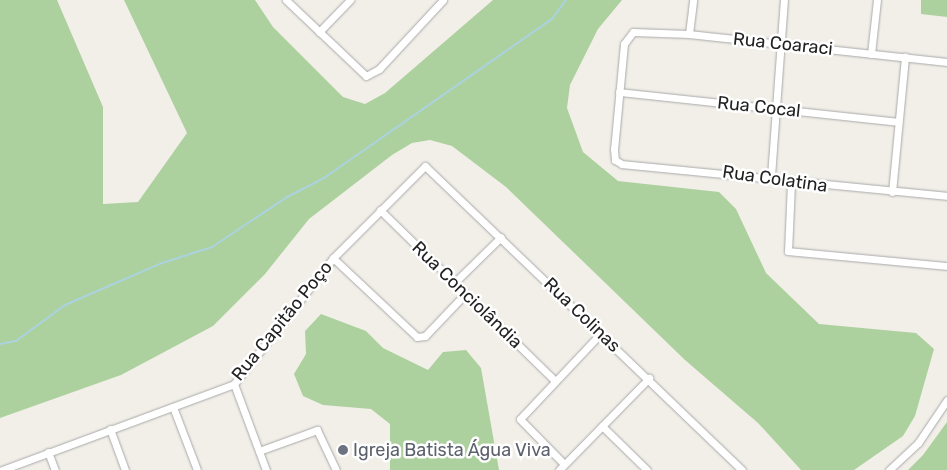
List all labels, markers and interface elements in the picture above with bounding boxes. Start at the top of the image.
street label: Rua Coaraci [732,28,834,60]
street label: Rua Cocal [716,92,802,122]
street label: Rua Colatina [721,161,829,197]
street label: Rua Conciolândia [407,237,527,353]
street label: Rua Capitão Poço [227,257,337,385]
street label: Rua Colinas [539,273,625,357]
place label: Igreja Batista Água Viva [353,439,552,461]
marker: Igreja Batista Água Viva [337,444,349,456]

